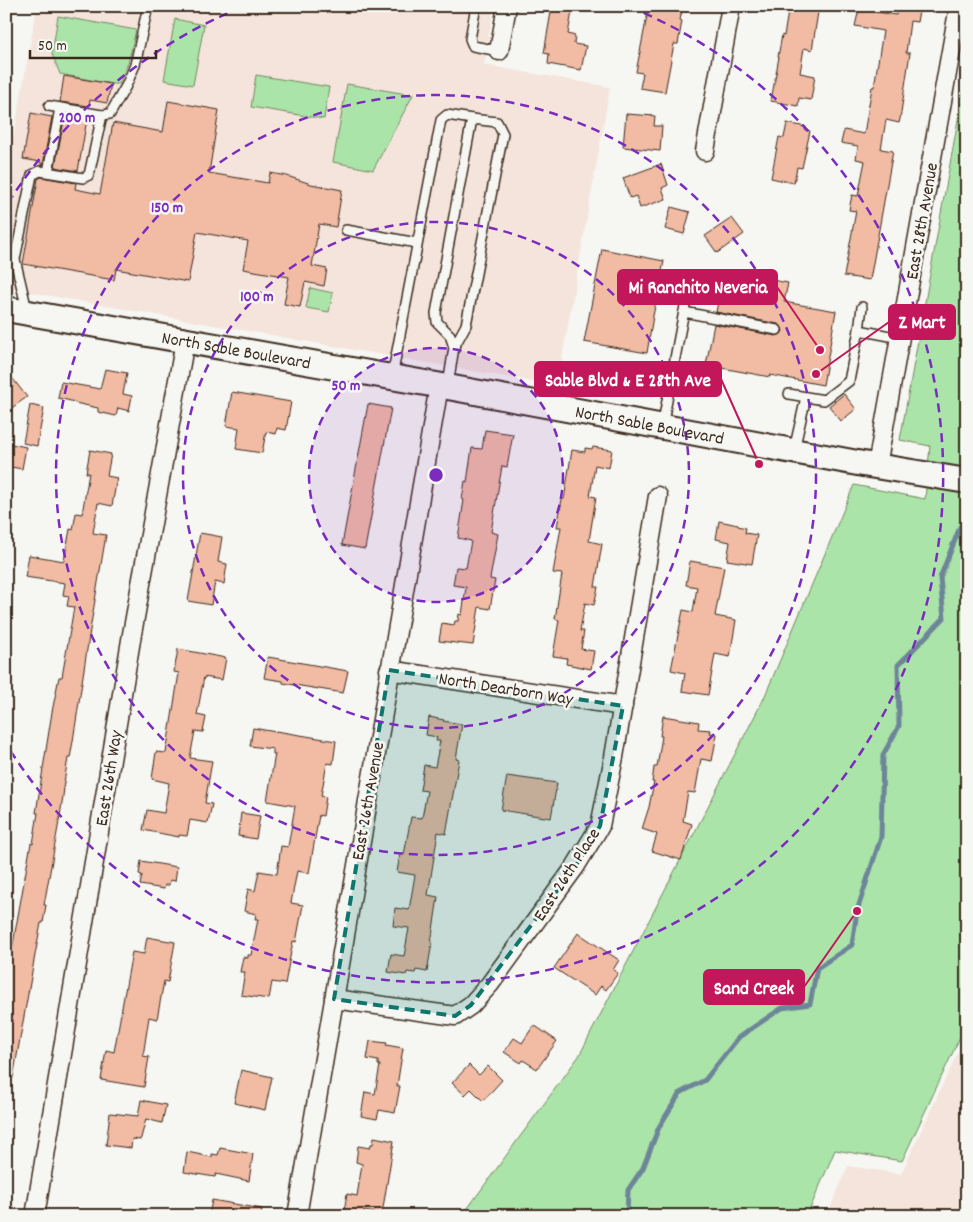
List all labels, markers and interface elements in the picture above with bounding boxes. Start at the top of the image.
scale bar [30,28,156,60]
text: 50 m [38,36,67,58]
text: 200 m [59,108,95,130]
street label: East 28th Avenue [901,161,946,282]
text: 150 m [151,198,183,220]
callout: Mi Ranchito Neveria [618,270,777,304]
text: Mi Ranchito Neveria [628,276,769,303]
text: 100 m [240,287,274,309]
callout: Z Mart [889,305,955,339]
text: Z Mart [899,311,945,338]
street label: North Sable Boulevard [160,327,312,378]
callout: Sable Blvd & E 28th Ave [535,362,721,396]
text: Sable Blvd & E 28th Ave [545,369,711,396]
text: 50 m [332,376,360,398]
street label: North Sable Boulevard [573,401,726,453]
centre of rings [427,466,445,484]
street label: North Dearborn Way [437,667,575,714]
street label: East 26th Way [91,728,130,828]
street label: East 26th Avenue [347,740,392,863]
street label: East 26th Place [529,824,608,927]
callout: Sand Creek [704,970,804,1004]
text: Sand Creek [714,977,794,1004]

